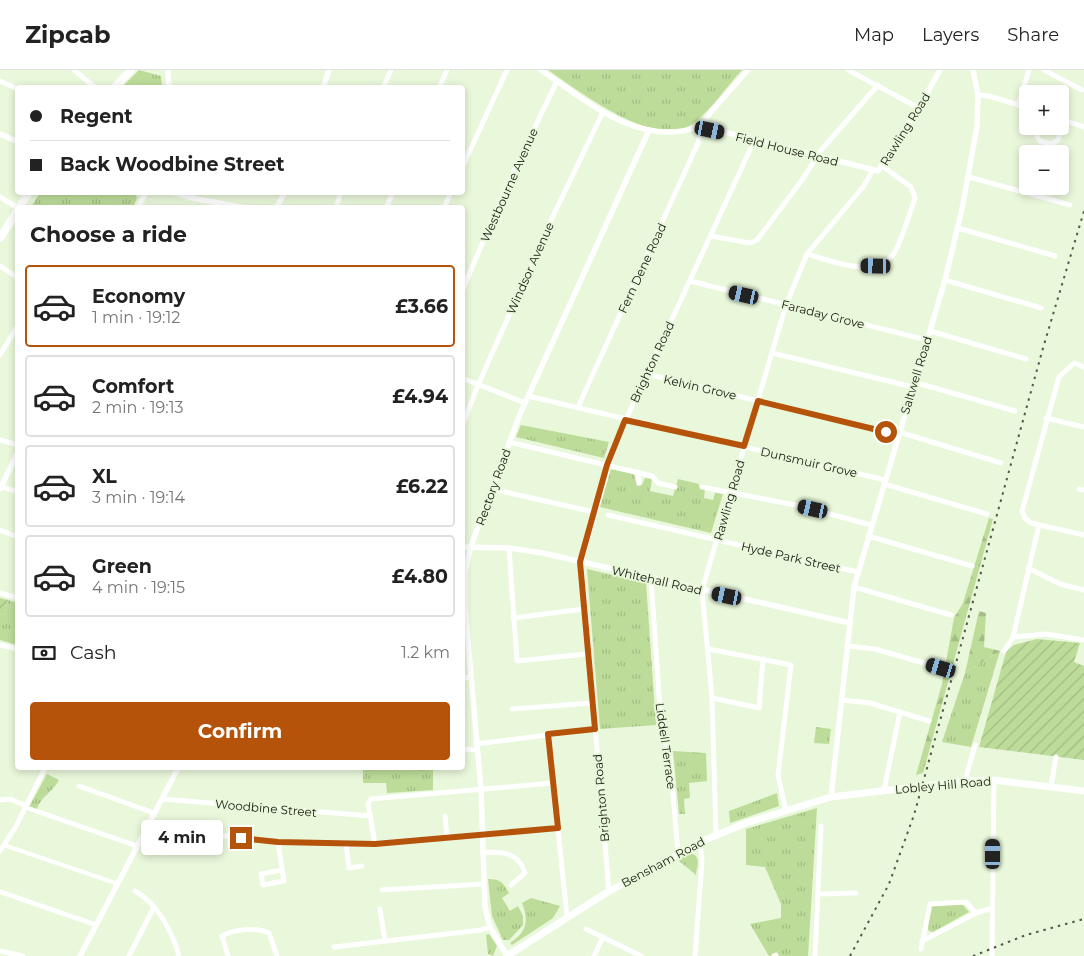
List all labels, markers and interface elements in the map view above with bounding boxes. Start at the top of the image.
text: Zipcab [25,20,110,49]
text: Map [854,24,894,46]
text: Layers [922,24,979,46]
text: Share [1007,24,1059,46]
map controls [1019,85,1069,195]
button: + [1019,85,1069,135]
street label: Rawling Road [877,90,933,168]
text: Regent [60,105,133,128]
car [693,120,726,140]
street label: Westbourne Avenue [477,126,541,244]
street label: Field House Road [734,129,840,169]
button: − [1019,145,1069,195]
text: Back Woodbine Street [60,153,284,176]
street label: Windsor Avenue [503,220,557,316]
text: Choose a ride [30,221,187,248]
street label: Fern Dene Road [615,221,669,315]
car [860,258,891,274]
icon: car [32,284,77,329]
car [727,284,760,306]
text: Economy [92,285,185,308]
text: £3.66 [395,295,448,318]
street label: Faraday Grove [780,296,866,332]
text: 1 min · 19:12 [92,308,180,327]
street label: Brighton Road [627,319,677,405]
street label: Saltwell Road [897,334,935,416]
street label: Kelvin Grove [662,371,738,403]
icon: car [32,374,77,419]
text: Comfort [92,375,174,398]
text: £4.94 [392,385,448,408]
text: 2 min · 19:13 [92,398,184,417]
route start [875,421,897,443]
street label: Dunsmuir Grove [759,444,859,480]
street label: Rectory Road [472,447,514,527]
street label: Rawling Road [710,458,748,542]
icon: car [32,464,77,509]
text: XL [92,465,117,488]
text: £6.22 [396,475,448,498]
text: 3 min · 19:14 [92,488,185,507]
car [796,498,829,520]
street label: Hyde Park Street [740,538,842,576]
icon: car [32,554,77,599]
text: Green [92,555,152,578]
street label: Whitehall Road [610,562,704,598]
text: £4.80 [392,565,448,588]
text: 4 min · 19:15 [92,578,185,597]
car [710,586,743,606]
icon: cash [30,639,58,667]
text: Cash [70,641,117,664]
text: 1.2 km [401,643,450,662]
car [924,656,957,680]
button: Confirm [30,702,450,760]
street label: Liddell Terrace [653,702,679,790]
street label: Brighton Road [590,753,612,843]
street label: Lobley Hill Road [894,773,992,797]
street label: Woodbine Street [215,796,318,820]
callout: 4 min [141,820,224,856]
route end [230,827,252,849]
text: 4 min [158,828,206,847]
street label: Bensham Road [619,834,707,890]
car [985,839,1000,869]

